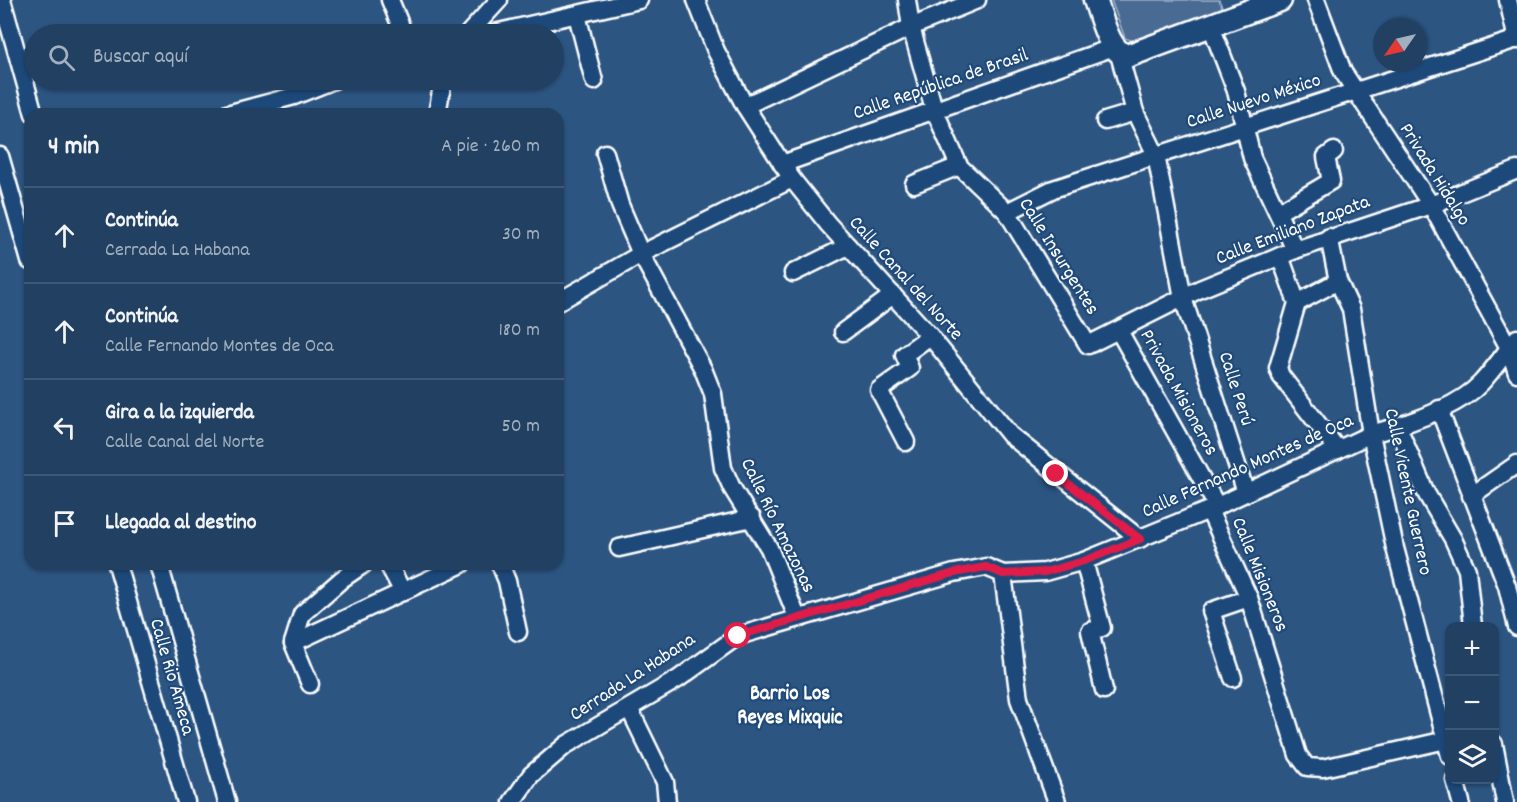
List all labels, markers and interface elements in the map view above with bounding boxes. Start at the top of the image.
north arrow [1373,18,1427,72]
search box [24,24,564,90]
icon: search [45,41,78,74]
text: Buscar aquí [93,42,188,73]
street label: Calle República de Brasil [850,42,1033,128]
street label: Calle Nuevo México [1183,67,1325,137]
street label: Privada Hidalgo [1391,118,1477,232]
text: 4 min [48,129,99,166]
text: A pie · 260 m [441,133,540,161]
street label: Calle Emiliano Zapata [1212,189,1375,273]
street label: Calle Insurgentes [1011,193,1105,321]
text: Continúa [105,206,178,237]
street label: Calle Canal del Norte [841,210,969,348]
icon: ahead [48,219,81,252]
text: 30 m [502,221,540,249]
text: Cerrada La Habana [105,237,250,265]
text: Continúa [105,302,178,333]
icon: ahead [48,315,81,348]
text: 180 m [498,317,540,345]
street label: Privada Misioneros [1132,325,1224,461]
text: Calle Fernando Montes de Oca [105,333,334,361]
street label: Calle Perú [1210,348,1260,430]
text: Gira a la izquierda [105,398,254,429]
street label: Calle Vicente Guerrero [1376,406,1438,578]
street label: Calle Fernando Montes de Oca [1138,407,1359,526]
icon: left [48,411,81,444]
text: 50 m [502,413,540,441]
text: Calle Canal del Norte [105,429,264,457]
street label: Calle Río Amazonas [732,454,822,598]
route end [1042,460,1068,486]
icon: arrive [48,507,81,540]
text: Llegada al destino [105,508,257,539]
street label: Calle Misioneros [1223,514,1295,636]
street label: Calle Rio Ameca [141,616,201,739]
route start [724,622,750,648]
map controls [1445,622,1499,784]
button: + [1445,622,1499,676]
street label: Cerrada La Habana [565,627,702,729]
button: − [1445,676,1499,730]
district label: Barrio Los Reyes Mixquic [737,680,843,734]
button: layers [1445,730,1499,784]

